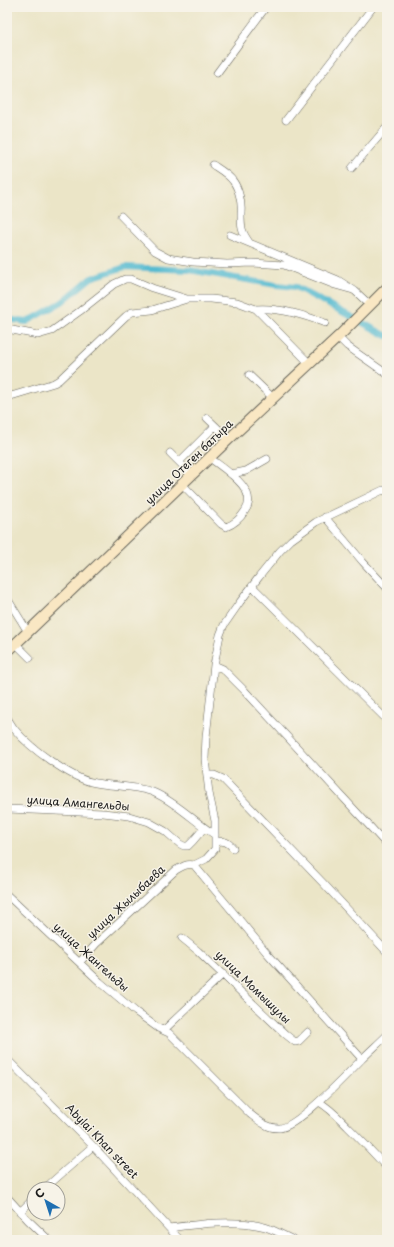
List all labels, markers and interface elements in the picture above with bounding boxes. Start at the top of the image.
street label: улица Отеген батыра [141,415,236,508]
street label: улица Амангельды [26,790,130,815]
street label: улица Жылыбаева [83,861,169,942]
street label: улица Жангельды [50,918,133,995]
street label: улица Момышулы [212,946,295,1027]
street label: Abylai Khan street [62,1099,143,1183]
north arrow [26,1181,66,1221]
text: С [31,1184,48,1202]

